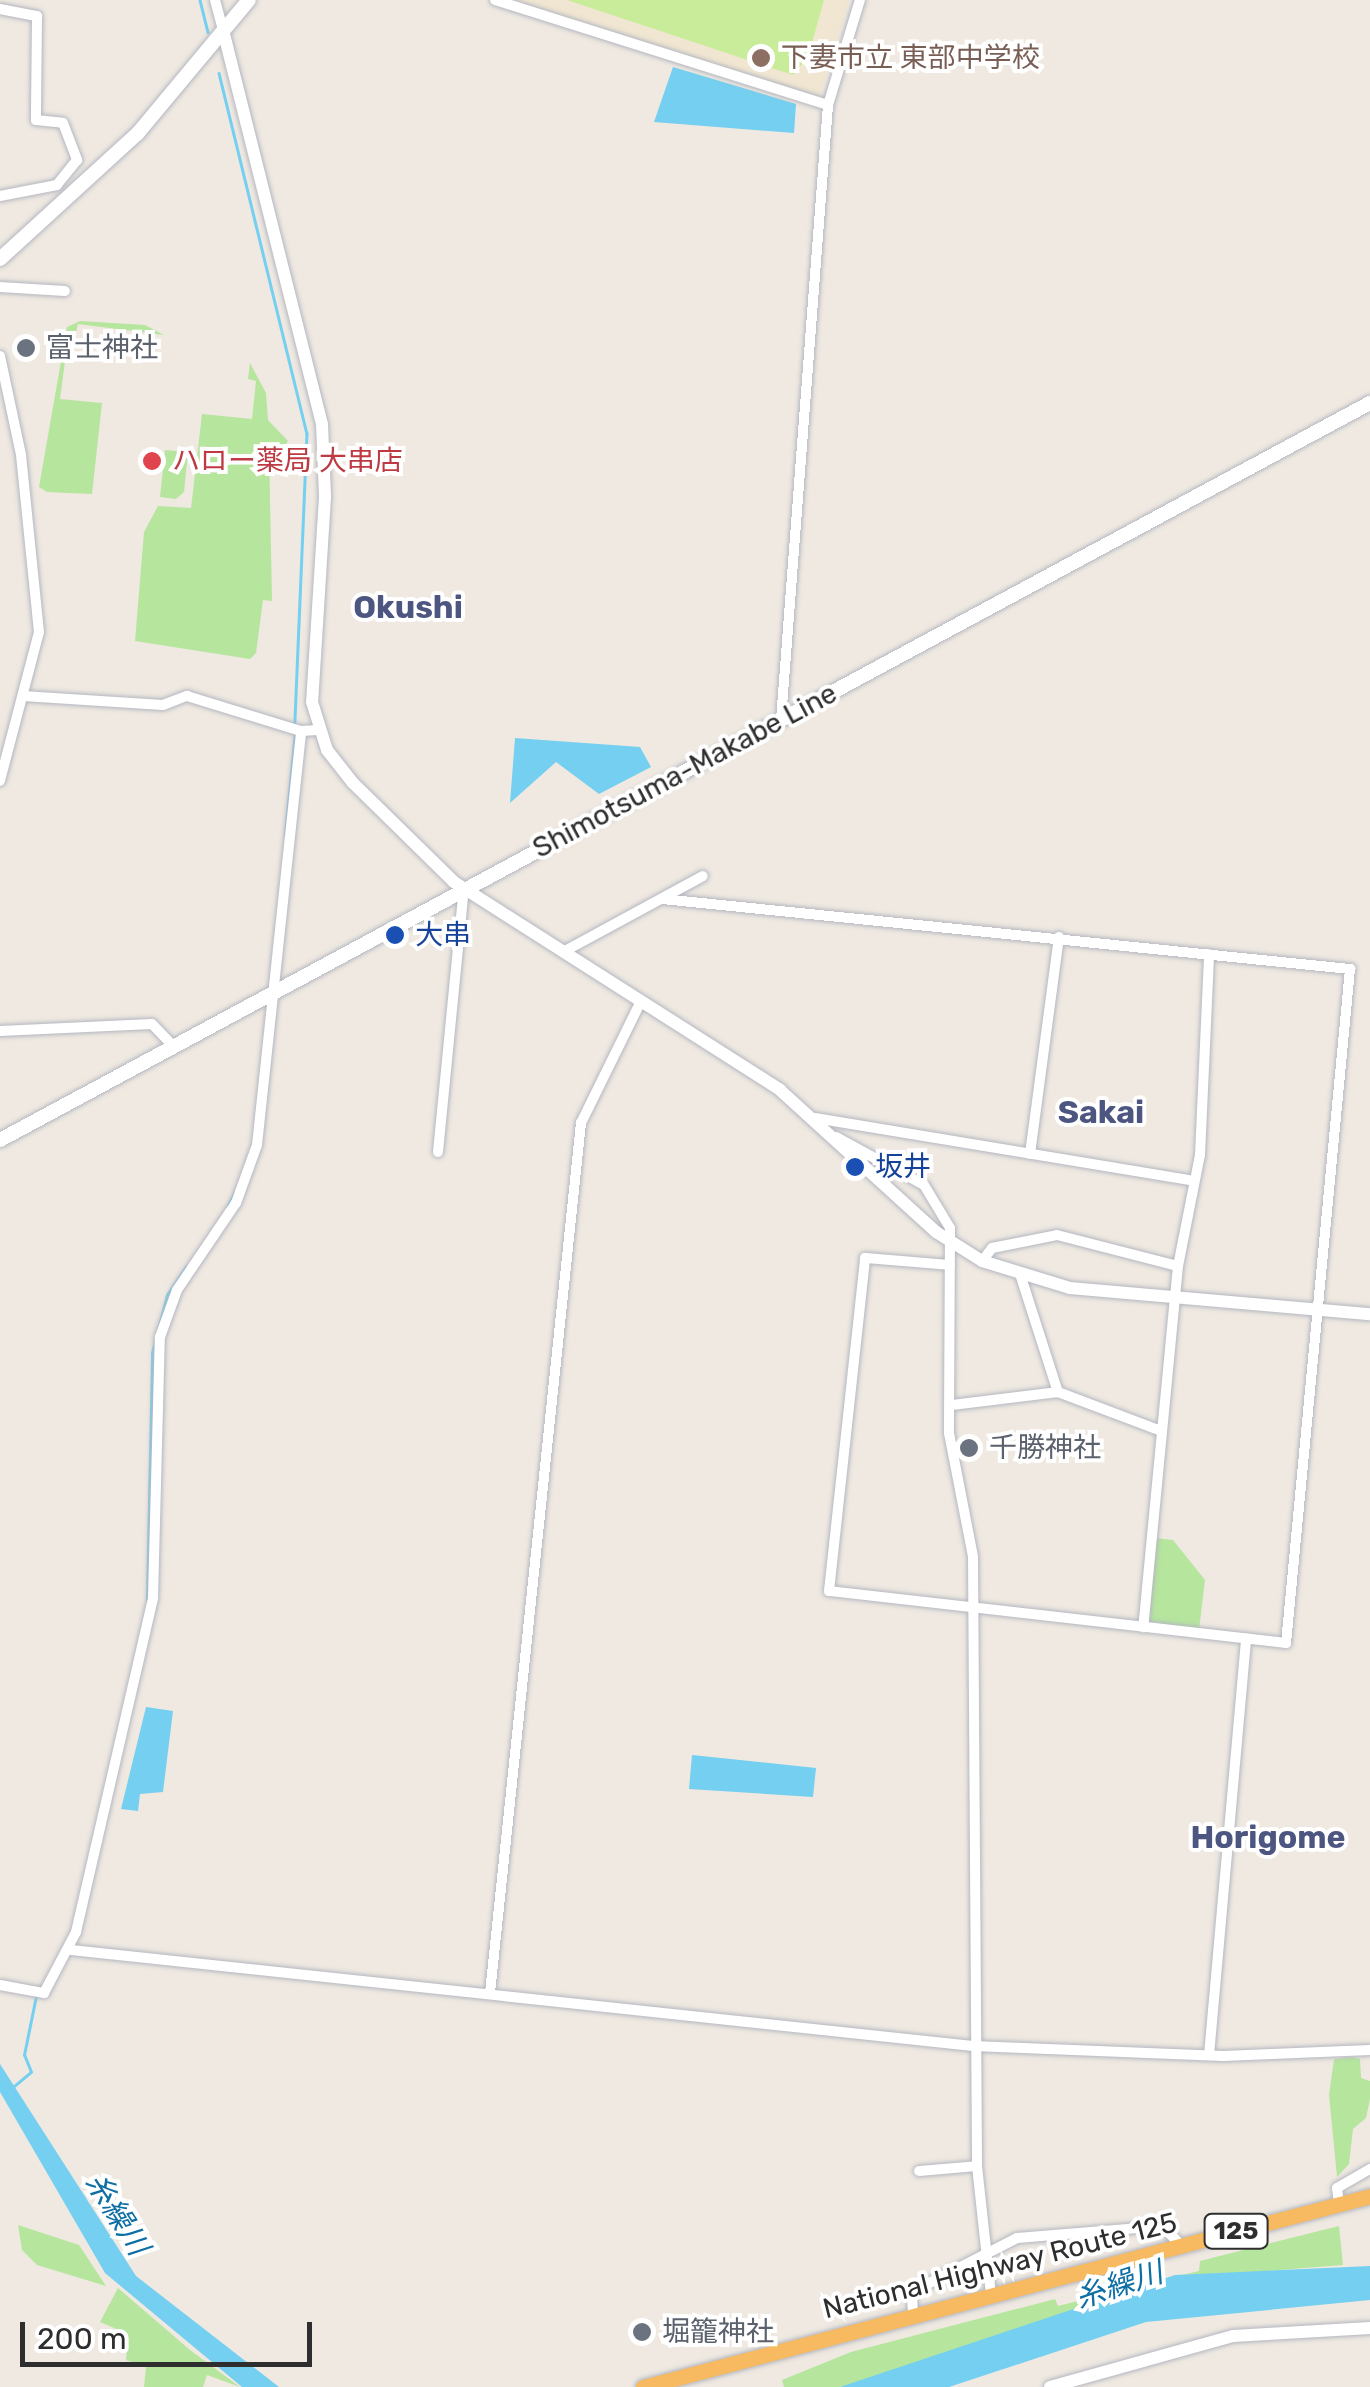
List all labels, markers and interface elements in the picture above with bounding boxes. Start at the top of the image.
place label: 下妻市立 東部中学校 [781,41,1040,75]
marker: 下妻市立 東部中学校 [750,47,772,69]
place label: 富士神社 [46,331,158,365]
marker: 富士神社 [15,337,37,359]
place label: ハロー薬局 大串店 [172,444,403,478]
marker: ハロー薬局 大串店 [141,450,163,472]
district label: Okushi [353,588,463,626]
street label: Shimotsuma-Makabe Line [527,676,843,866]
place label: 大串 [415,918,471,952]
marker: 大串 [384,924,406,946]
district label: Sakai [1058,1093,1144,1131]
place label: 坂井 [875,1150,931,1184]
marker: 坂井 [844,1156,866,1178]
place label: 千勝神社 [989,1431,1101,1465]
marker: 千勝神社 [958,1437,980,1459]
district label: Horigome [1190,1818,1346,1856]
water label: 糸繰川 [78,2166,156,2262]
street label: National Highway Route 125 [819,2206,1181,2326]
road number: 125 [1204,2211,1268,2251]
water label: 糸繰川 [1071,2254,1167,2316]
scale bar [25,2302,318,2364]
place label: 堀籠神社 [662,2315,774,2349]
text: 200 m [37,2321,127,2357]
marker: 堀籠神社 [631,2321,653,2343]

